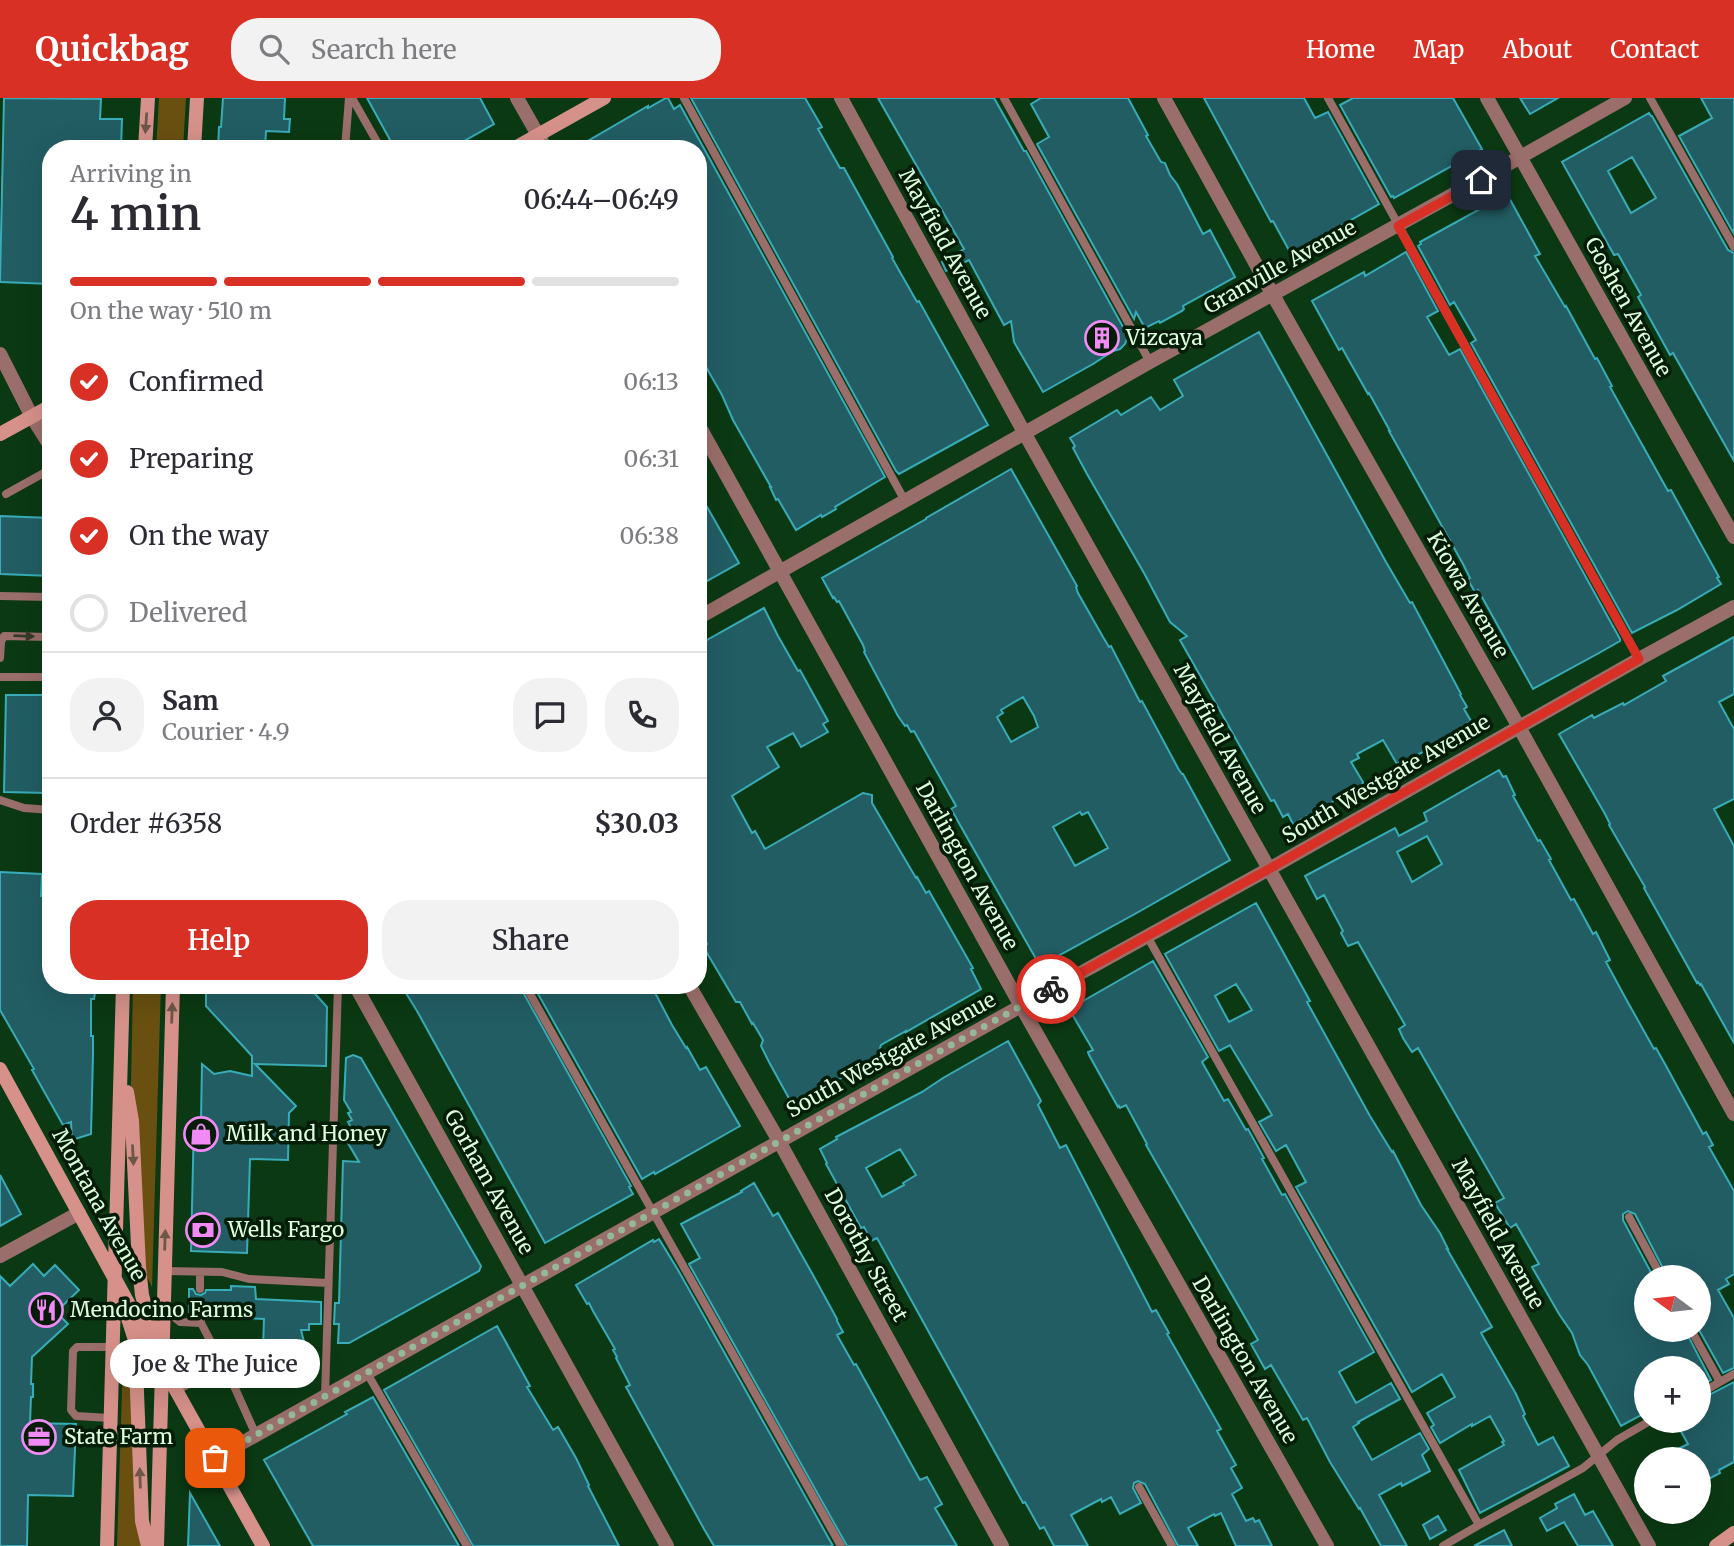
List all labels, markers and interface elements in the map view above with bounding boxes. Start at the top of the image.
search box [231,18,721,81]
text: Quickbag [35,29,189,70]
icon: search [255,30,293,68]
text: Search here [311,33,457,66]
text: Home [1306,34,1375,65]
text: Map [1413,34,1464,65]
text: About [1502,34,1572,65]
text: Contact [1610,34,1699,65]
one-way arrow [140,113,151,135]
pin [1451,150,1511,210]
text: Arriving in [70,159,192,188]
icon: home [1462,161,1500,199]
street label: Mayfield Avenue [893,164,998,324]
text: 06:44–06:49 [523,183,679,216]
text: 4 min [70,185,201,243]
street label: Granville Avenue [1199,213,1361,320]
street label: Goshen Avenue [1579,232,1678,381]
text: On the way · 510 m [70,296,272,325]
building icon: Vizcaya [1083,319,1121,357]
place label: Vizcaya [1125,324,1203,351]
icon: check [70,363,108,401]
text: Confirmed [129,365,264,398]
text: 06:13 [623,367,679,396]
icon: check [70,440,108,478]
text: Preparing [129,442,253,475]
text: 06:31 [624,444,679,473]
icon: check [70,517,108,555]
text: On the way [129,519,269,552]
text: 06:38 [620,521,679,550]
street label: Kiowa Avenue [1421,527,1516,663]
text: Delivered [129,596,248,629]
one-way arrow [13,630,35,641]
street label: Mayfield Avenue [1168,659,1273,819]
button: person [70,678,144,752]
button: chat [513,678,587,752]
button: phone [605,678,679,752]
text: Sam [162,684,219,717]
street label: South Westgate Avenue [1277,708,1494,849]
text: Courier · 4.9 [162,717,290,746]
street label: Darlington Avenue [910,777,1025,955]
text: Order #6358 [70,807,222,840]
text: $30.03 [594,807,679,840]
button: Help [70,900,368,980]
button: Share [382,900,679,980]
courier [1016,954,1086,1024]
icon: bike [1032,970,1070,1008]
street label: South Westgate Avenue [781,986,1000,1123]
one-way arrow [166,1002,177,1024]
street label: Gorham Avenue [439,1105,540,1259]
shop icon: Milk and Honey [182,1115,220,1153]
place label: Milk and Honey [226,1120,388,1147]
street label: Montana Avenue [46,1124,152,1286]
one-way arrow [128,1144,139,1166]
street label: Mayfield Avenue [1446,1154,1551,1314]
street label: Dorothy Street [819,1183,914,1326]
bank icon: Wells Fargo [184,1211,222,1249]
place label: Wells Fargo [227,1216,344,1243]
one-way arrow [160,1229,171,1251]
north arrow [1634,1265,1712,1342]
map controls [1634,1265,1711,1524]
street label: Darlington Avenue [1187,1271,1304,1448]
restaurant icon: Mendocino Farms [27,1291,65,1329]
place label: Mendocino Farms [70,1296,253,1323]
callout: Joe & The Juice [110,1339,320,1388]
text: Joe & The Juice [132,1349,298,1378]
button: + [1634,1356,1711,1433]
office icon: State Farm [20,1418,58,1456]
place label: State Farm [64,1423,173,1450]
pin [185,1428,245,1488]
icon: bag [196,1439,234,1477]
button: − [1634,1447,1711,1524]
one-way arrow [135,1467,146,1489]

